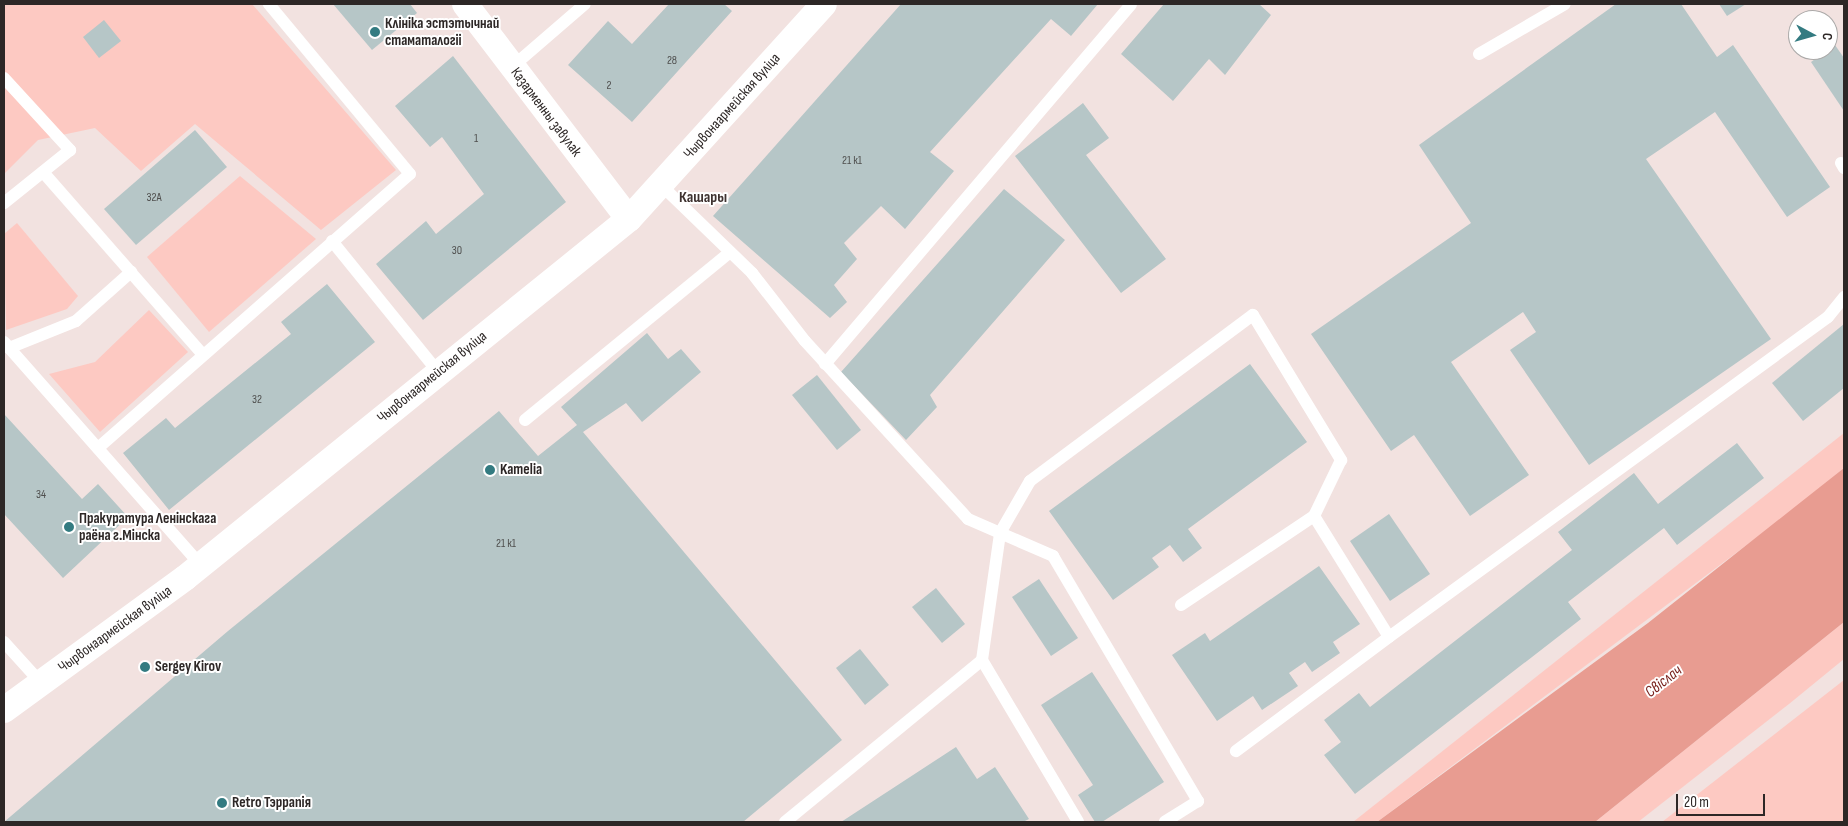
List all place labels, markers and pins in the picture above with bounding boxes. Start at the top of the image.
place label: Клініка эстэтычнай стаматалогіі [385,14,499,49]
marker: Клініка эстэтычнай стаматалогіі [369,26,381,38]
place label: Kamelia [500,461,542,479]
marker: Kamelia [484,464,496,476]
place label: Пракуратура Ленінскага раёна г.Мінска [79,509,216,544]
marker: Пракуратура Ленінскага раёна г.Мінска [63,521,75,533]
place label: Sergey Kirov [155,658,221,676]
marker: Sergey Kirov [139,661,151,673]
place label: Retro Тэррапія [232,794,311,812]
marker: Retro Тэррапія [216,797,228,809]

